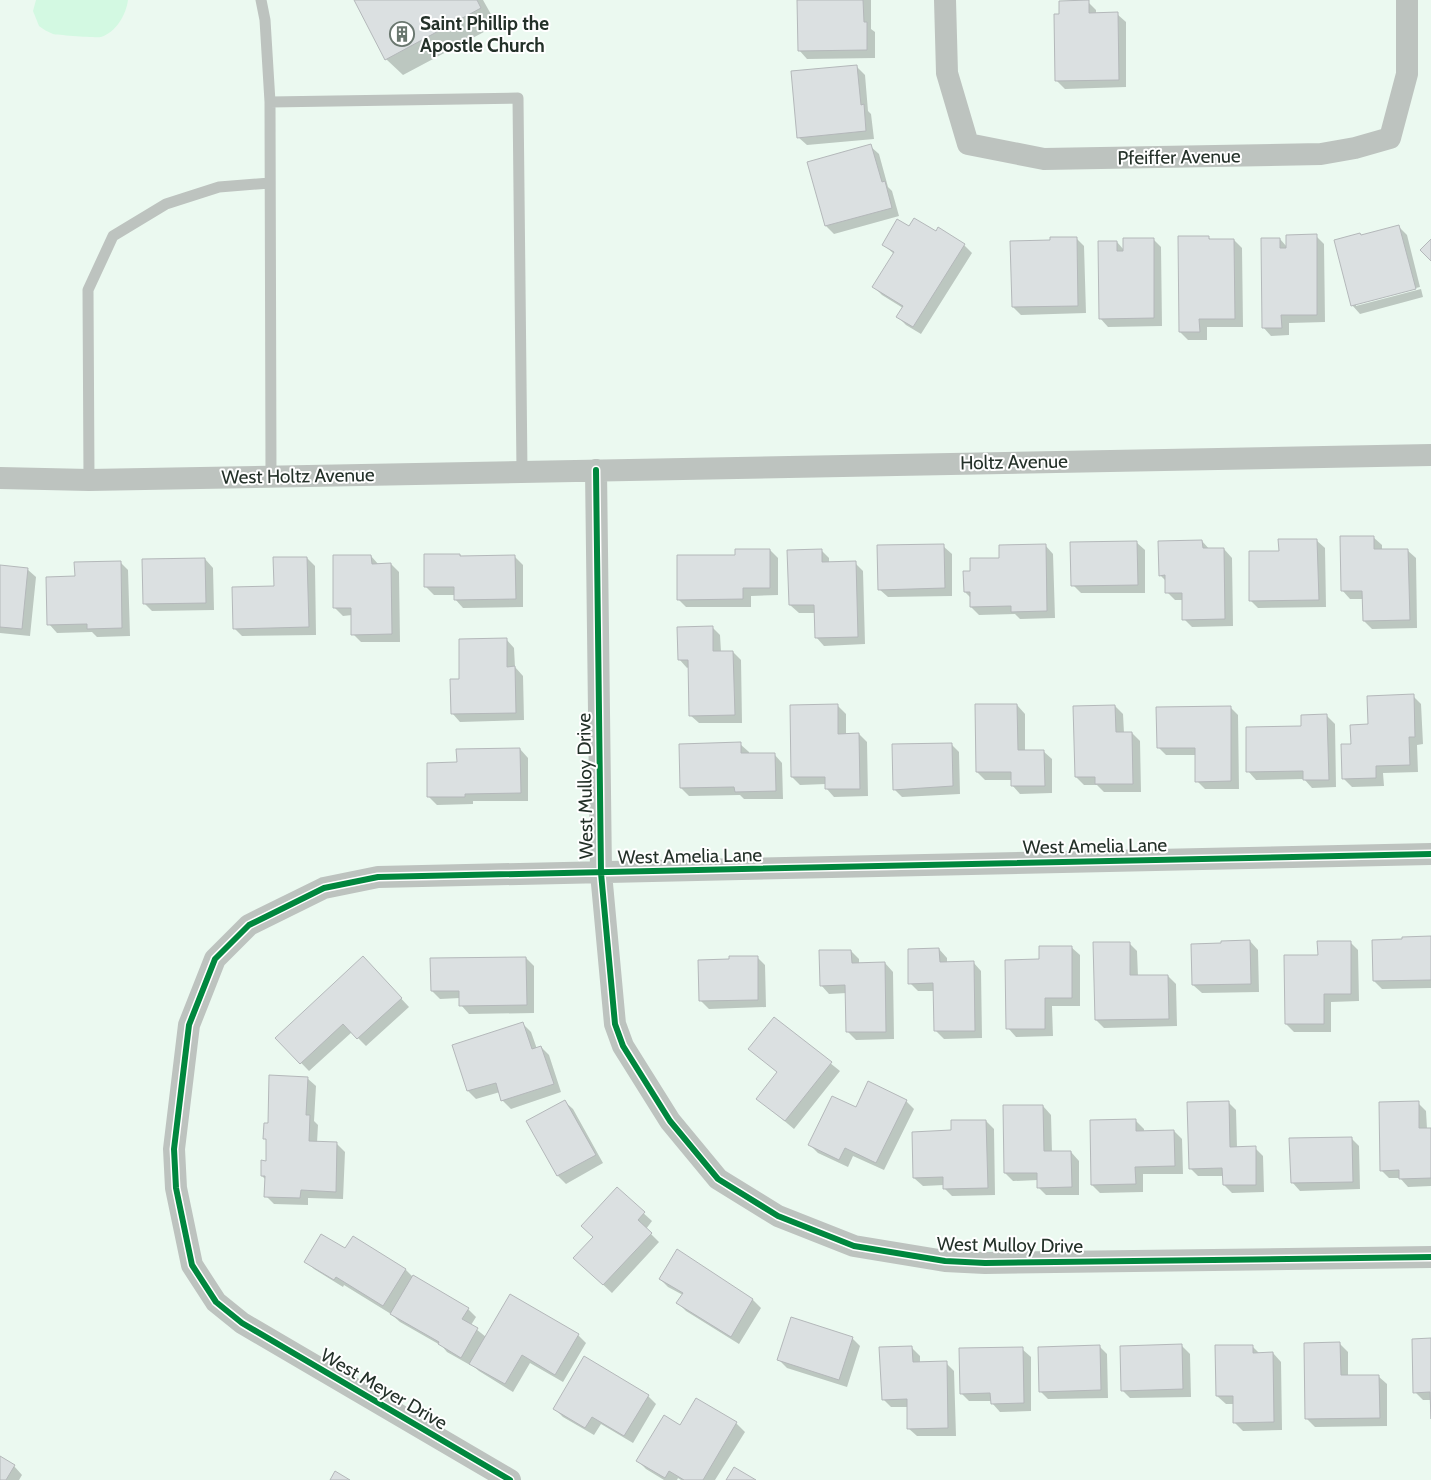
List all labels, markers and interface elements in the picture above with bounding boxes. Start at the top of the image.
place label: Saint Phillip the Apostle Church [420,12,549,57]
building icon: Saint Phillip the Apostle Church [389,21,415,47]
street label: Pfeiffer Avenue [1117,144,1241,170]
street label: Holtz Avenue [960,450,1068,474]
street label: West Holtz Avenue [221,463,375,489]
street label: West Mulloy Drive [572,712,598,859]
street label: West Amelia Lane [1023,833,1168,859]
street label: West Amelia Lane [618,843,763,869]
street label: West Mulloy Drive [937,1232,1084,1258]
street label: West Meyer Drive [317,1343,452,1435]

